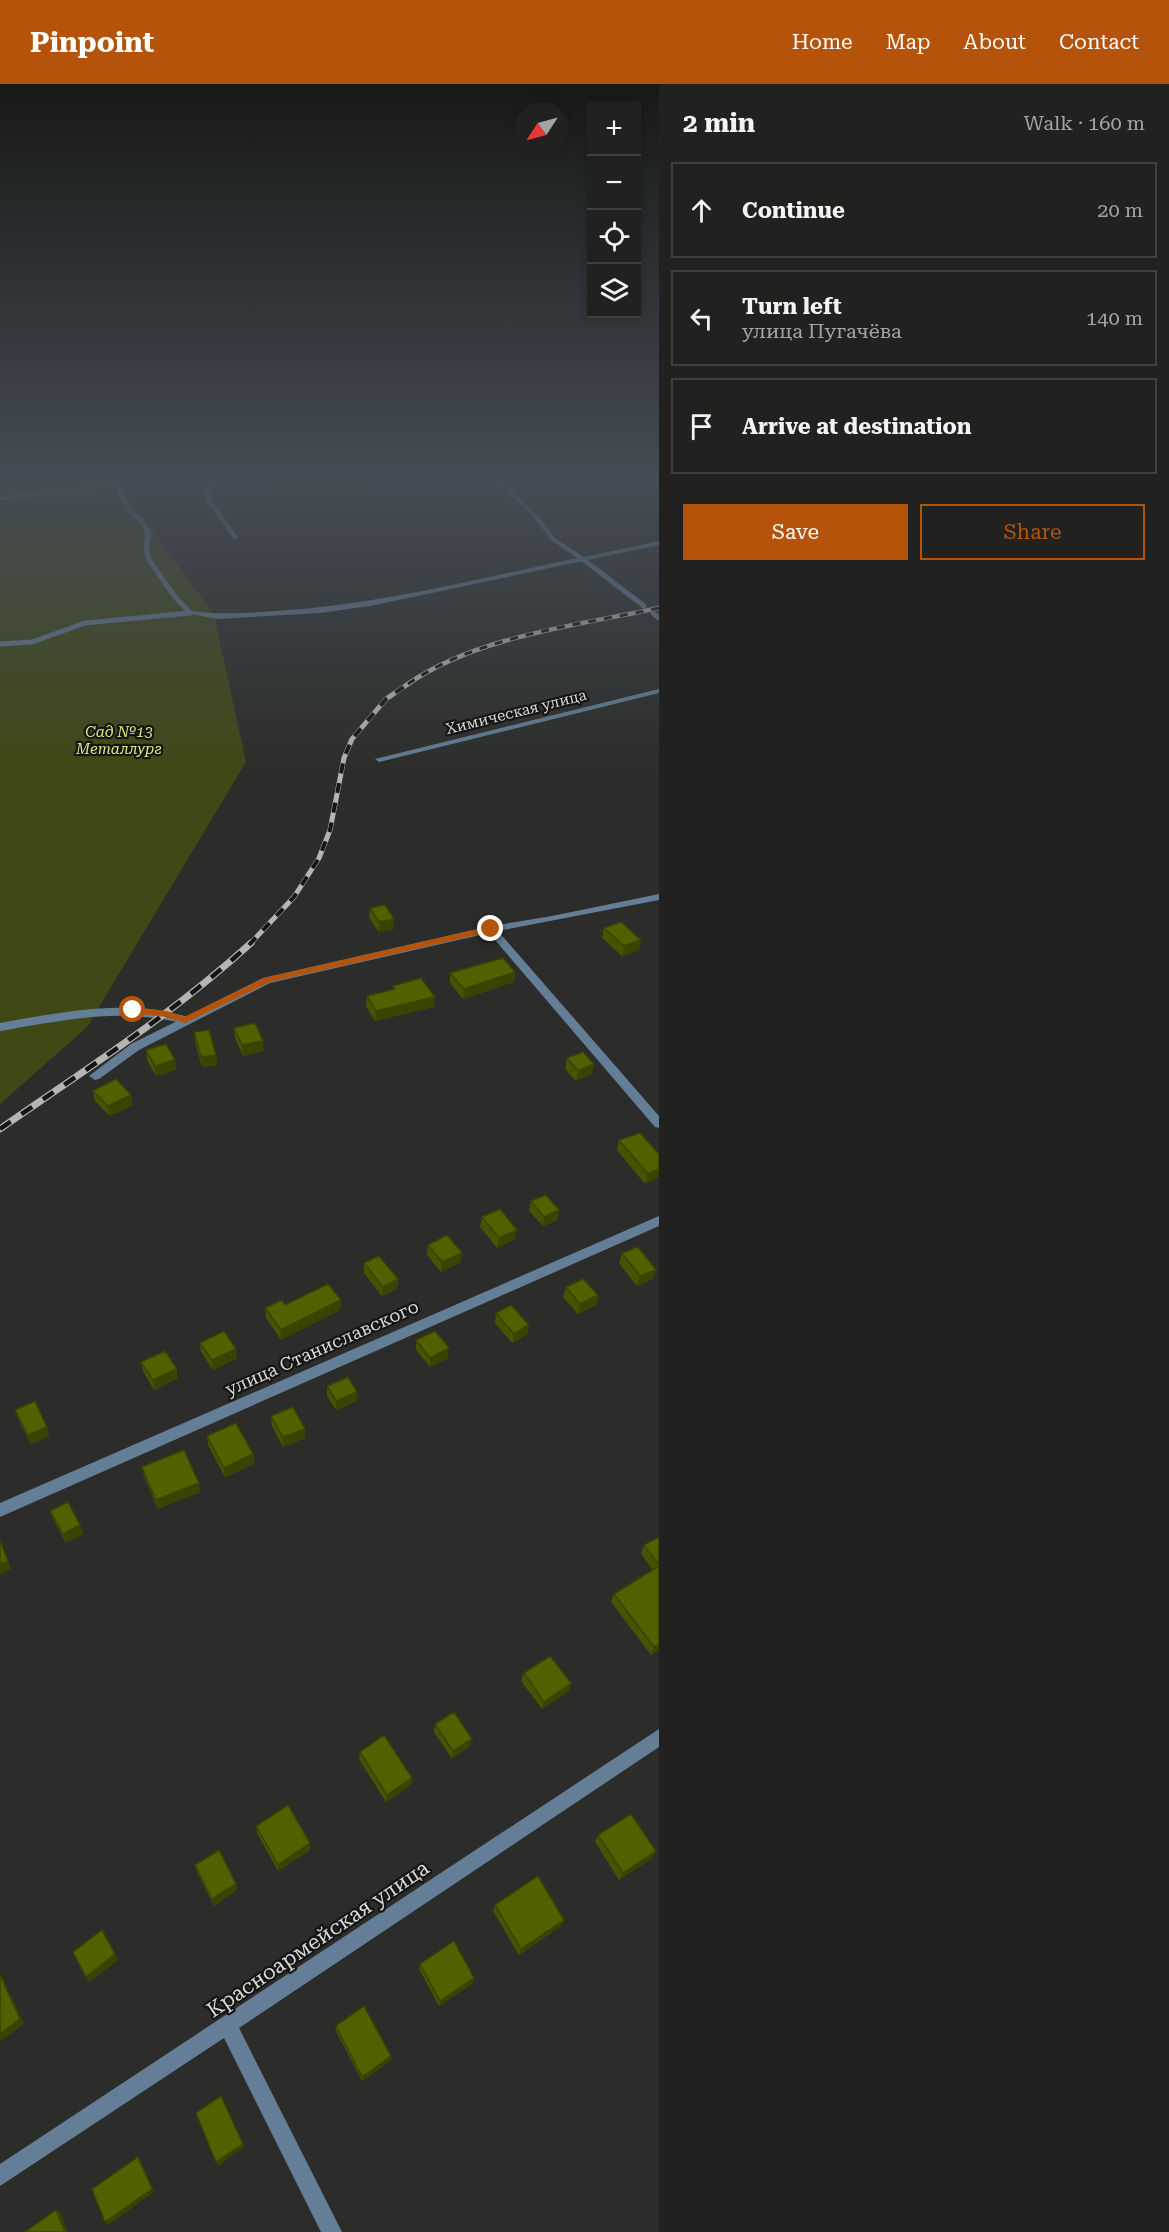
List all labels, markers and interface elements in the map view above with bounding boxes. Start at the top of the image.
text: Pinpoint [30,26,154,59]
text: Home [792,30,853,54]
text: Map [886,30,931,54]
text: About [964,30,1026,54]
text: Contact [1059,30,1139,54]
north arrow [515,102,569,156]
map controls [587,102,641,318]
button: + [587,102,641,156]
text: 2 min [683,108,755,138]
text: Walk · 160 m [1024,111,1145,135]
button: − [587,156,641,210]
icon: ahead [685,194,718,227]
text: Continue [742,198,845,223]
text: 20 m [1097,198,1143,222]
button: locate [587,210,641,264]
button: layers [587,264,641,318]
text: Turn left [742,294,842,319]
icon: left [685,302,718,335]
text: 140 m [1086,306,1143,330]
text: улица Пугачёва [742,319,902,343]
icon: arrive [685,410,718,443]
text: Arrive at destination [742,414,971,439]
button: Save [683,504,908,560]
button: Share [920,504,1145,560]
street label: Химическая улица [444,686,588,738]
park label: Сад №13 Металлург [75,723,162,758]
route end [477,915,503,941]
route start [119,996,145,1022]
street label: улица Станиславского [222,1295,422,1400]
street label: Красноармейская улица [202,1855,434,2022]

